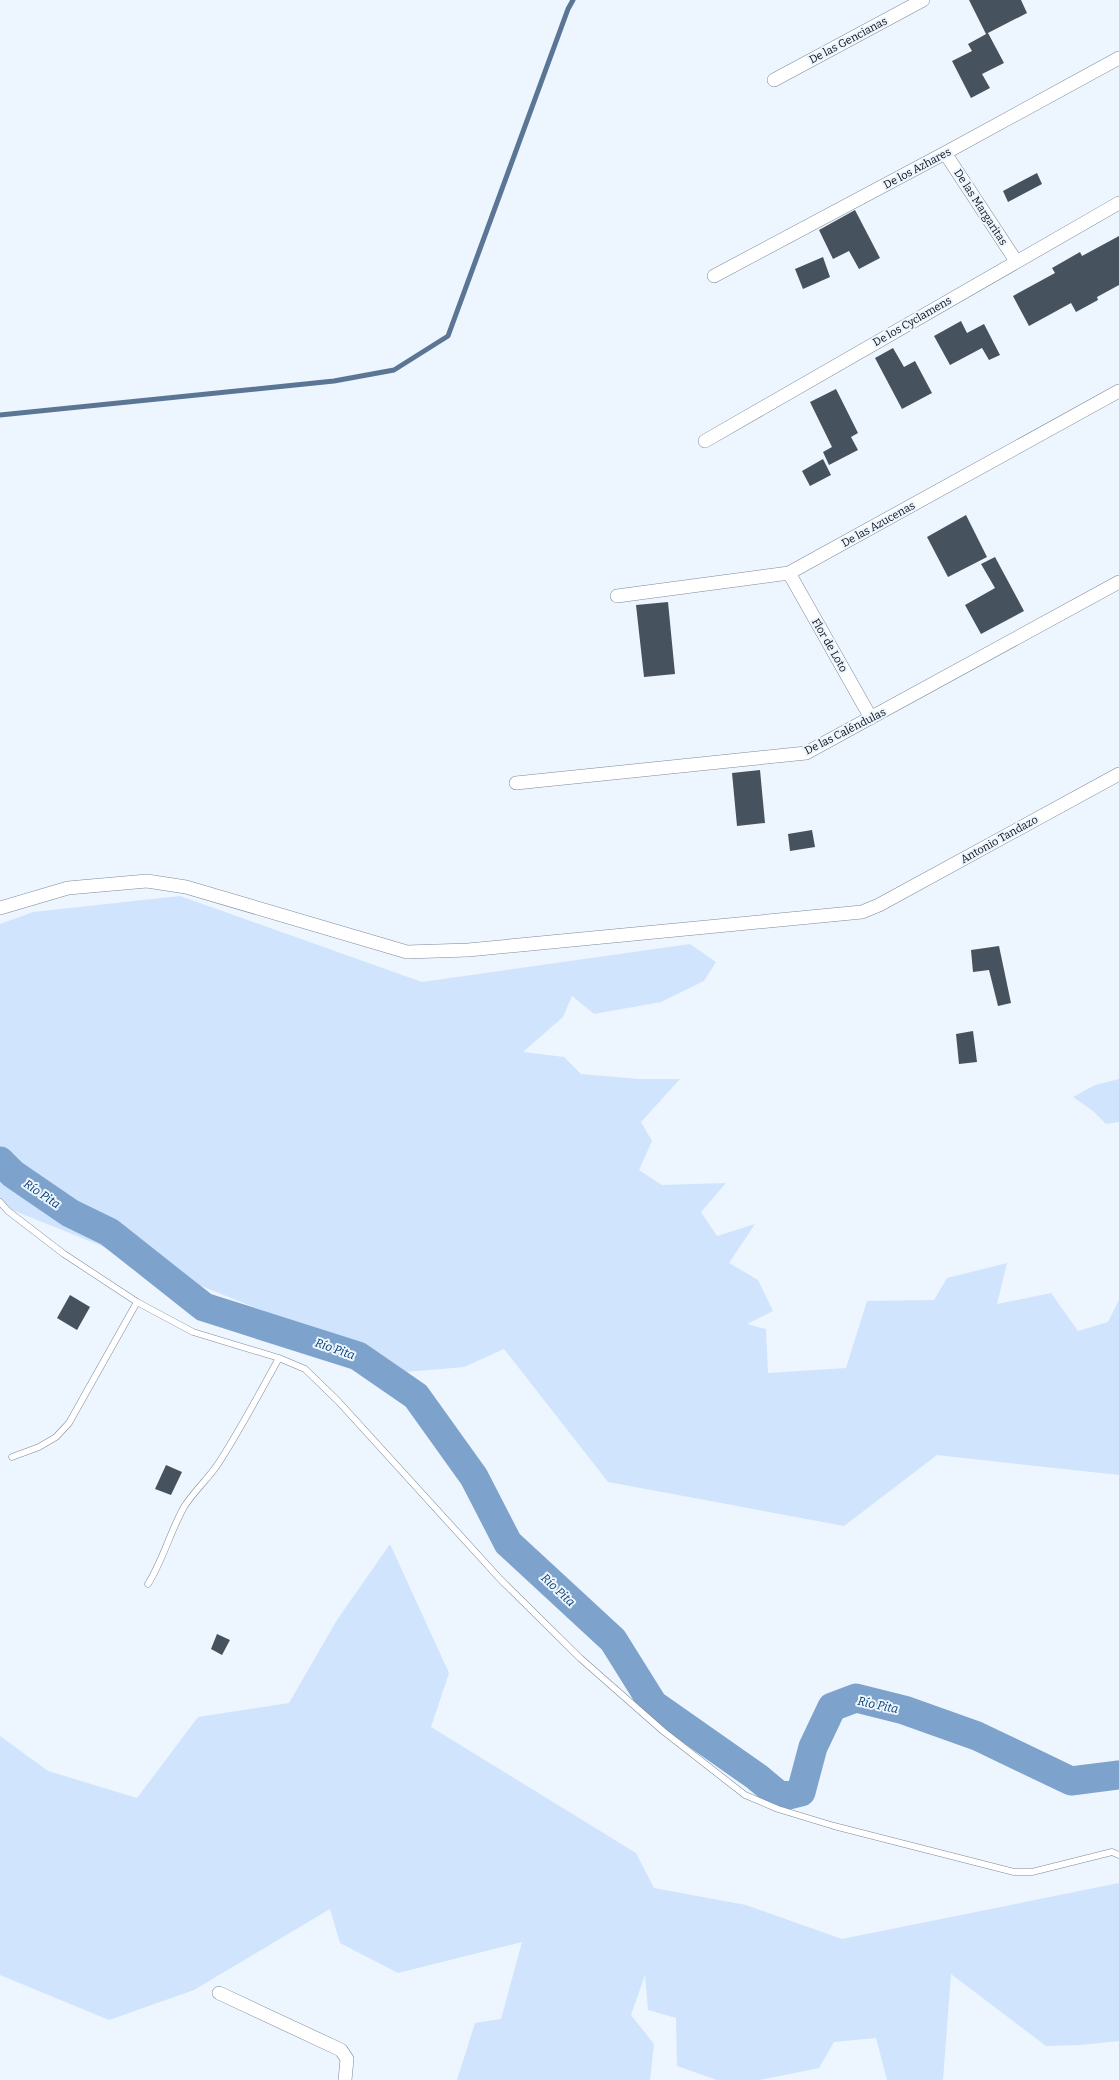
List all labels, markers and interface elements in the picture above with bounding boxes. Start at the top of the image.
street label: De las Gencianas [807,14,889,66]
street label: De los Azhares [881,145,953,192]
street label: De las Margaritas [951,167,1010,248]
street label: De los Cyclamens [871,294,954,349]
street label: De las Azucenas [839,499,917,550]
street label: Flor de Loto [809,616,850,674]
street label: De las Caléndulas [803,705,888,757]
street label: Antonio Tandazo [958,813,1040,866]
water label: Río Pita [21,1177,63,1211]
water label: Río Pita [313,1336,357,1362]
water label: Río Pita [538,1571,578,1609]
water label: Río Pita [856,1694,900,1716]

